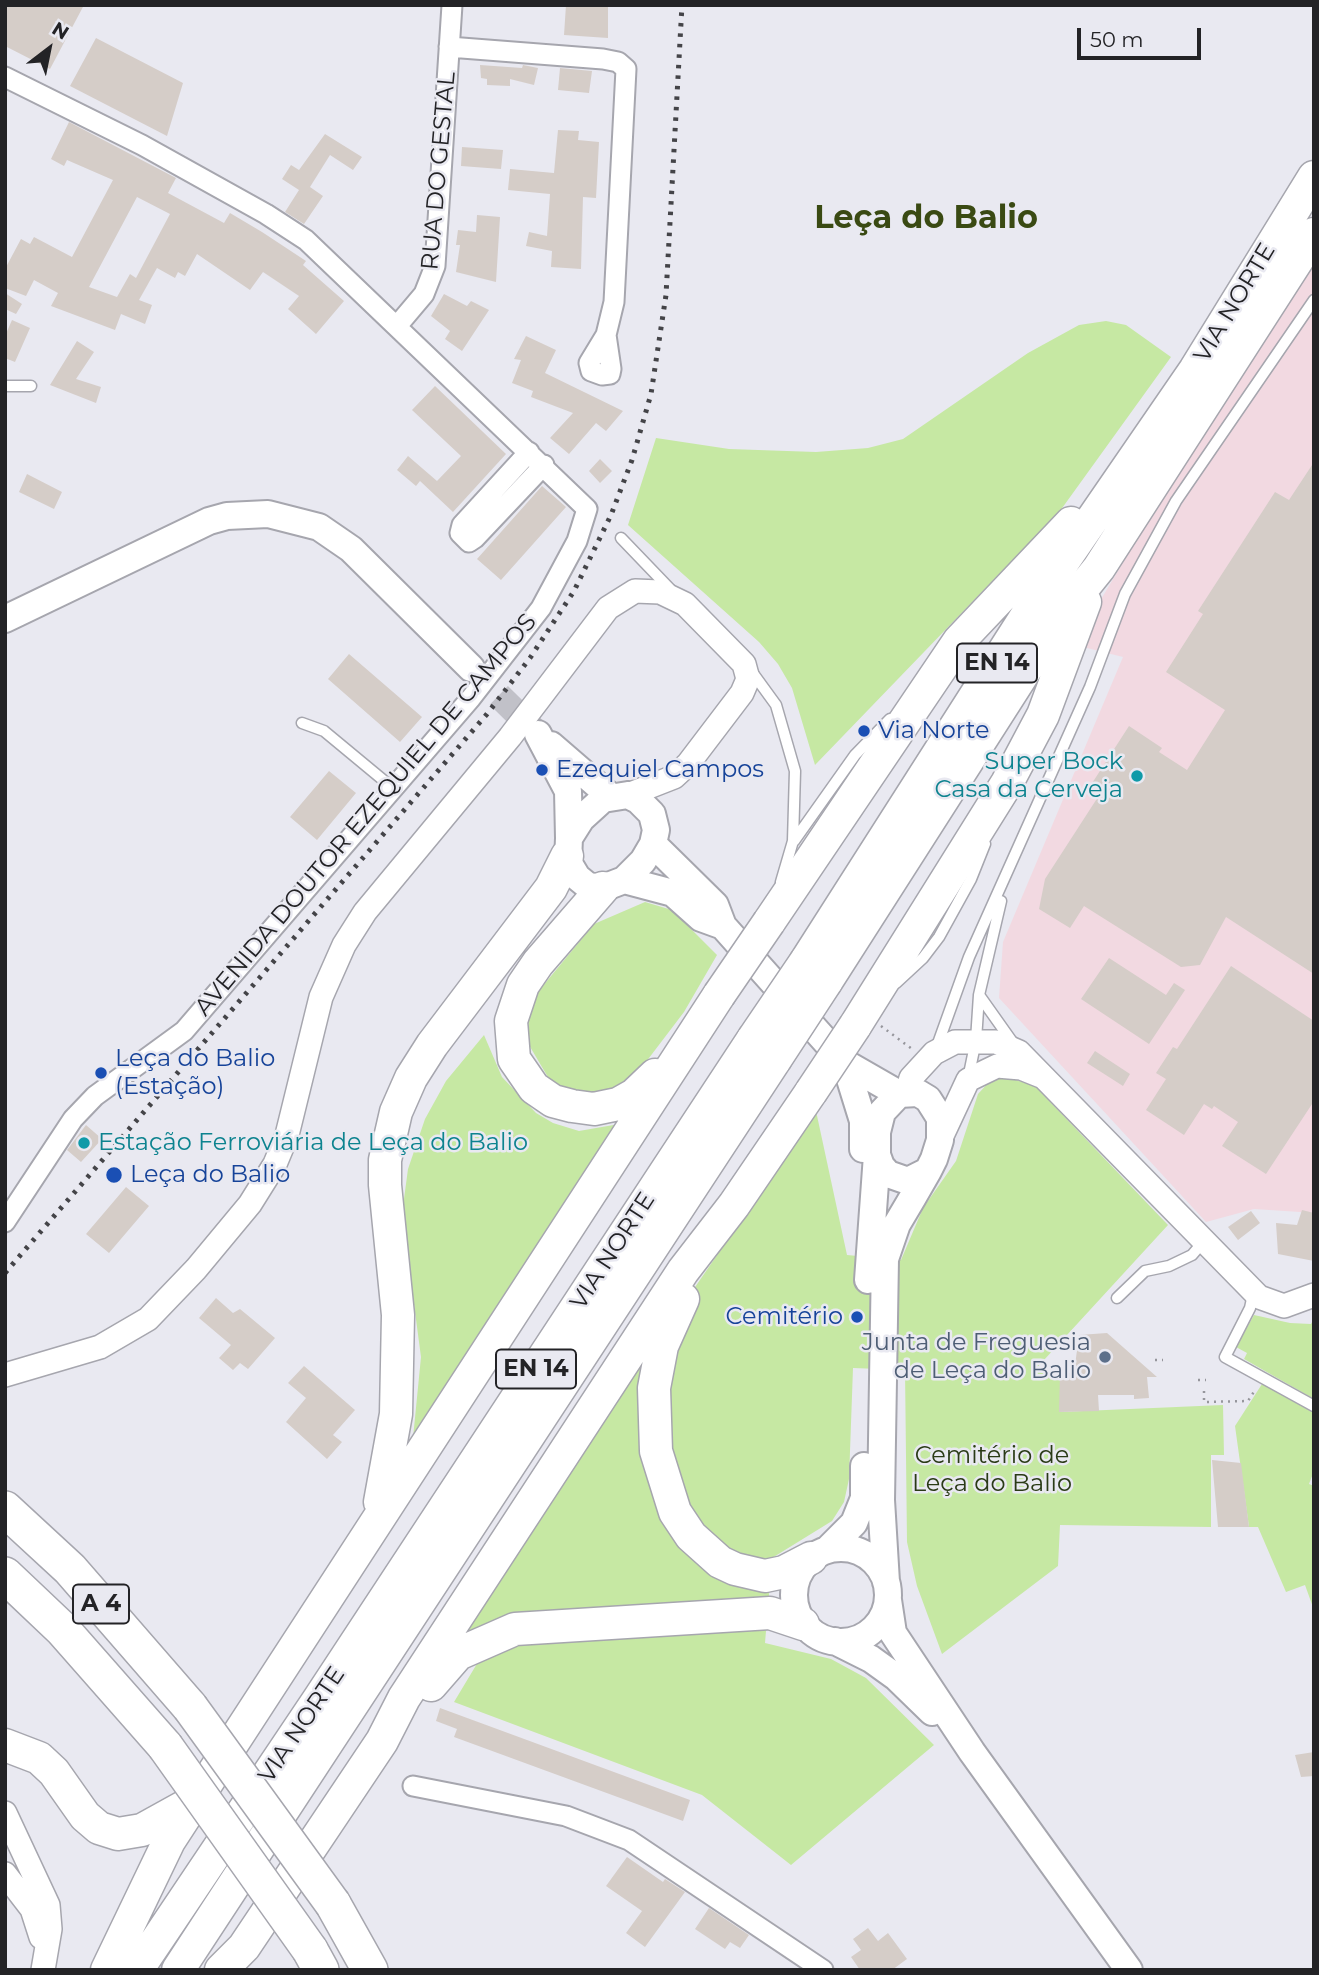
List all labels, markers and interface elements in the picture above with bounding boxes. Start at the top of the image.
north arrow [14,14,84,84]
scale bar [1081,14,1205,58]
text: N [48,17,73,45]
text: 50 m [1090,27,1144,52]
street label: RUA DO GESTAL [416,71,462,271]
district label: Leça do Balio [814,200,1038,238]
street label: VIA NORTE [1188,238,1282,368]
street label: AVENIDA DOUTOR EZEQUIEL DE CAMPOS [189,608,543,1022]
road number: EN 14 [957,643,1037,682]
place label: Via Norte [878,717,990,745]
marker: Via Norte [856,723,872,739]
place label: Super Bock Casa da Cerveja [934,748,1123,804]
place label: Ezequiel Campos [556,756,764,784]
marker: Ezequiel Campos [534,762,550,778]
marker: Super Bock Casa da Cerveja [1129,768,1145,784]
place label: Leça do Balio (Estação) [115,1045,275,1101]
marker: Leça do Balio (Estação) [93,1065,109,1081]
place label: Estação Ferroviária de Leça do Balio [98,1129,528,1157]
marker: Estação Ferroviária de Leça do Balio [76,1135,92,1151]
place label: Leça do Balio [130,1161,290,1189]
marker: Leça do Balio [104,1165,124,1185]
street label: VIA NORTE [565,1187,661,1315]
place label: Cemitério [726,1303,843,1331]
marker: Cemitério [849,1309,865,1325]
place label: Junta de Freguesia de Leça do Balio [862,1329,1091,1385]
marker: Junta de Freguesia de Leça do Balio [1097,1349,1113,1365]
road number: EN 14 [496,1350,576,1388]
park label: Cemitério de Leça do Balio [912,1442,1072,1498]
road number: A 4 [73,1584,129,1624]
street label: VIA NORTE [253,1662,351,1788]

